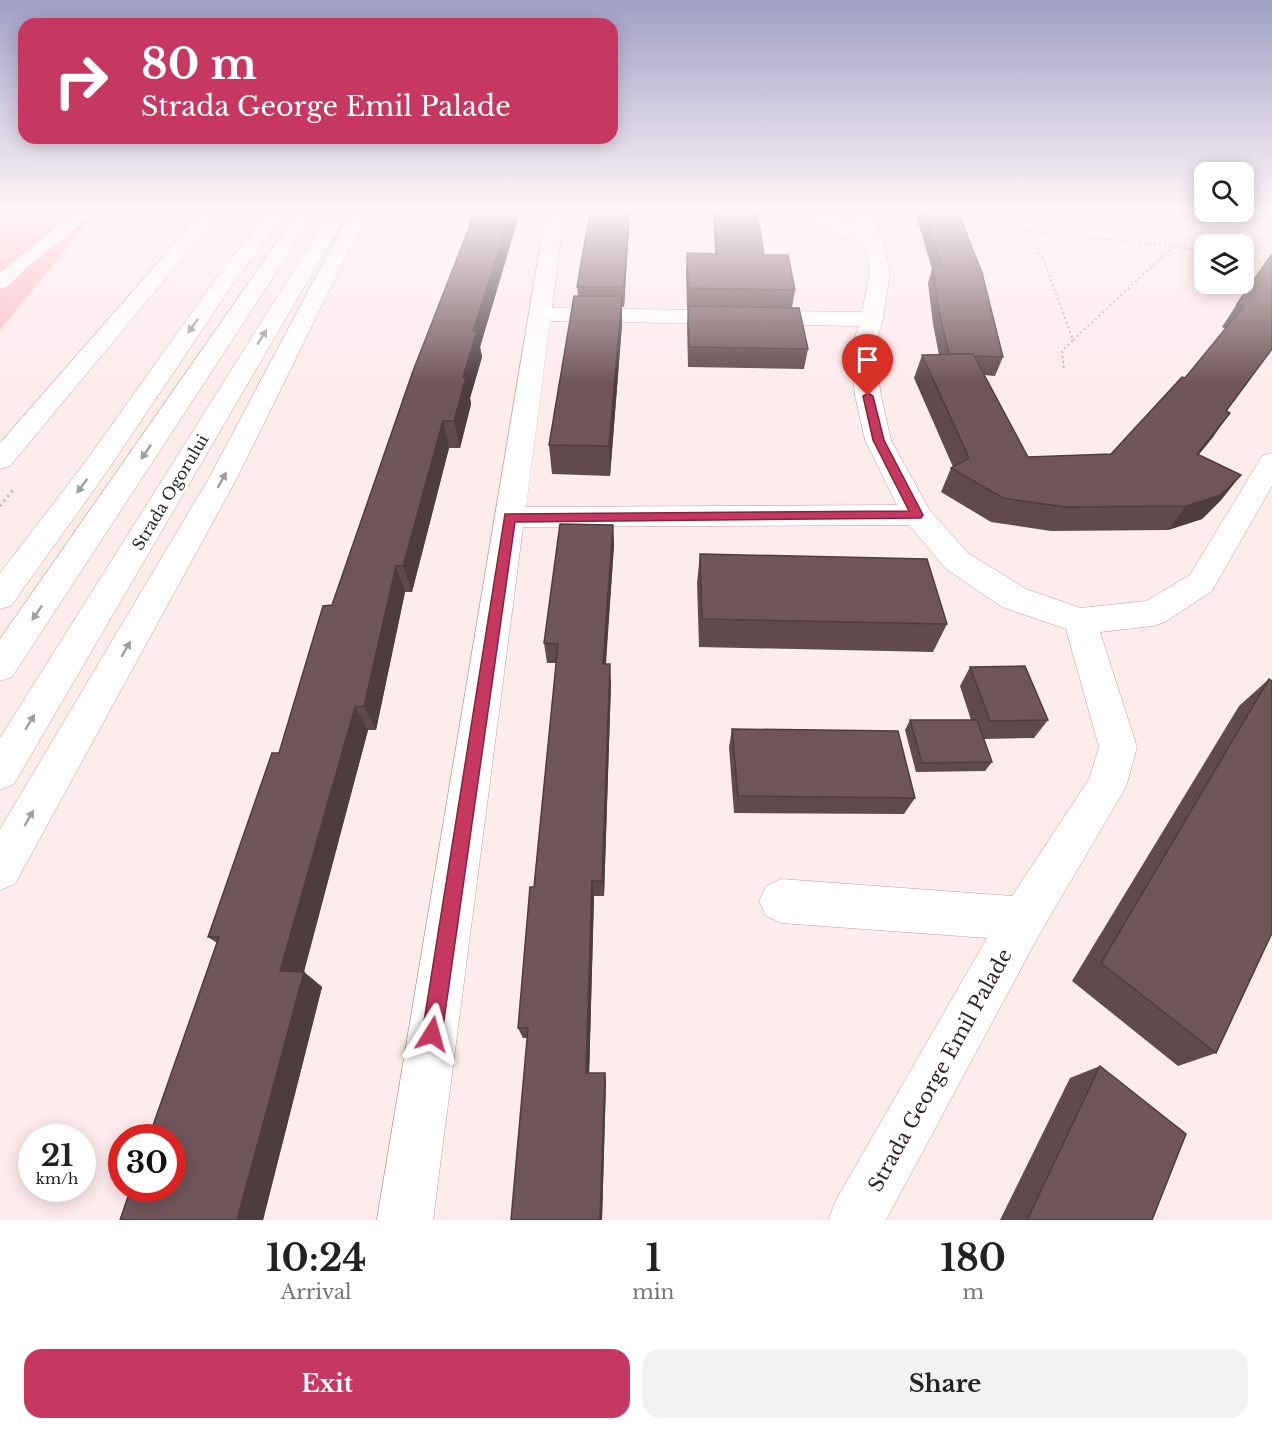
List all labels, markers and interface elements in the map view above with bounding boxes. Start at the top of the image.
text: 80 m [141,38,257,90]
icon: right [42,42,120,120]
text: Strada George Emil Palade [141,90,511,123]
map controls [1194,162,1254,294]
button: search [1194,162,1254,222]
button: layers [1194,234,1254,294]
one-way arrow [188,318,199,334]
one-way arrow [257,329,268,345]
pin [842,334,893,396]
icon: arrive [851,343,884,376]
street label: Strada Ogorului [128,430,213,554]
one-way arrow [140,443,152,459]
one-way arrow [217,471,227,488]
one-way arrow [76,478,88,494]
one-way arrow [31,605,42,621]
one-way arrow [120,641,131,657]
one-way arrow [25,714,36,730]
one-way arrow [24,810,34,827]
street label: Strada George Emil Palade [863,944,1017,1196]
position arrow [400,1002,464,1066]
speed limit sign: 30 [108,1124,186,1202]
text: 21 [41,1137,73,1174]
text: km/h [36,1169,78,1188]
text: 10:24 [266,1236,366,1281]
text: 1 [645,1236,661,1281]
text: 180 [940,1236,1006,1281]
text: Arrival [281,1280,352,1304]
text: min [632,1280,674,1304]
text: m [962,1280,984,1304]
button: Exit [24,1349,630,1418]
button: Share [642,1349,1248,1418]

